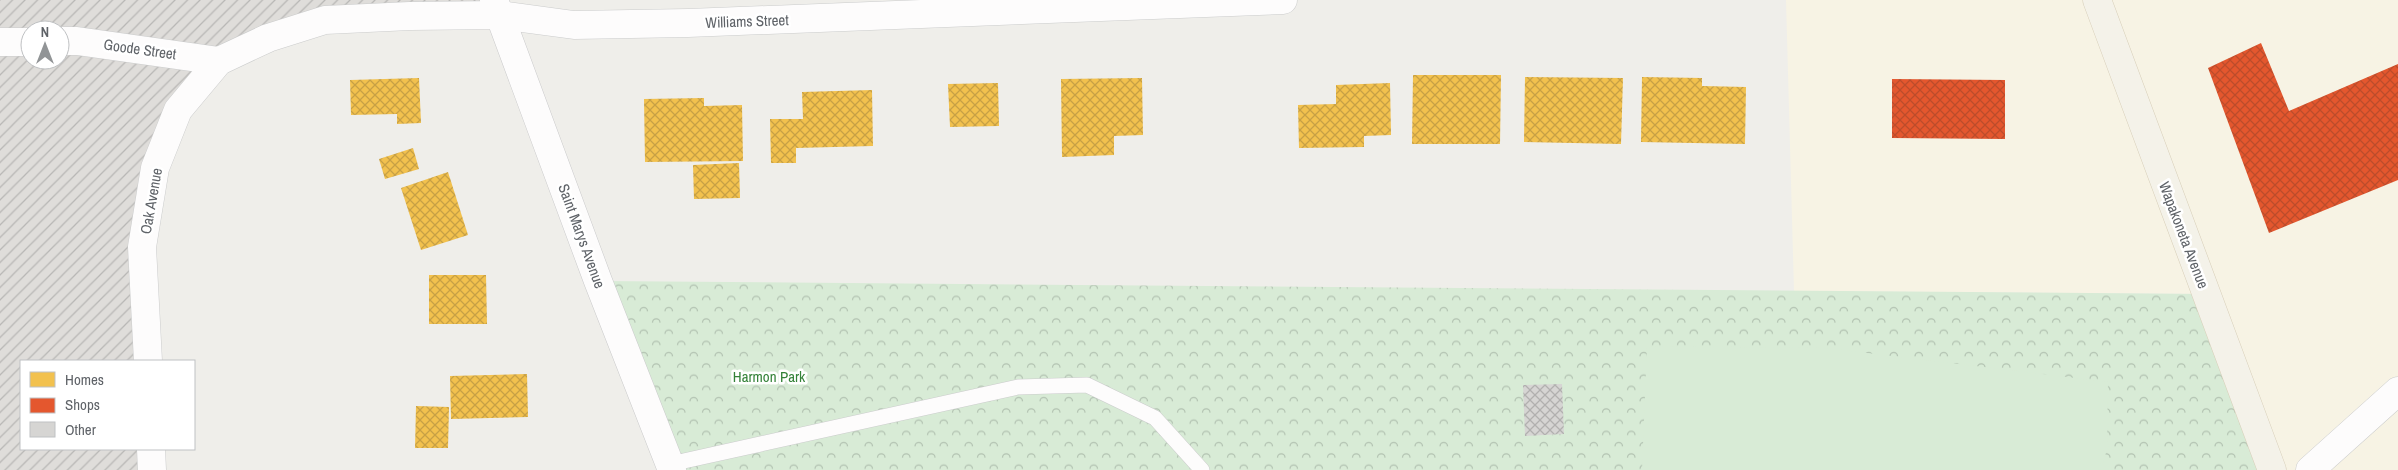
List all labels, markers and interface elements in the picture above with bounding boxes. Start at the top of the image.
street label: Williams Street [705,9,790,33]
north arrow [20,20,70,70]
text: N [41,23,49,41]
street label: Goode Street [102,34,178,65]
street label: Oak Avenue [135,166,167,236]
street label: Wapakoneta Avenue [2154,179,2214,292]
street label: Saint Marys Avenue [553,181,611,291]
legend [20,360,195,450]
park label: Harmon Park [733,366,806,387]
text: Homes [65,369,104,390]
text: Shops [65,394,100,415]
text: Other [65,419,96,440]

